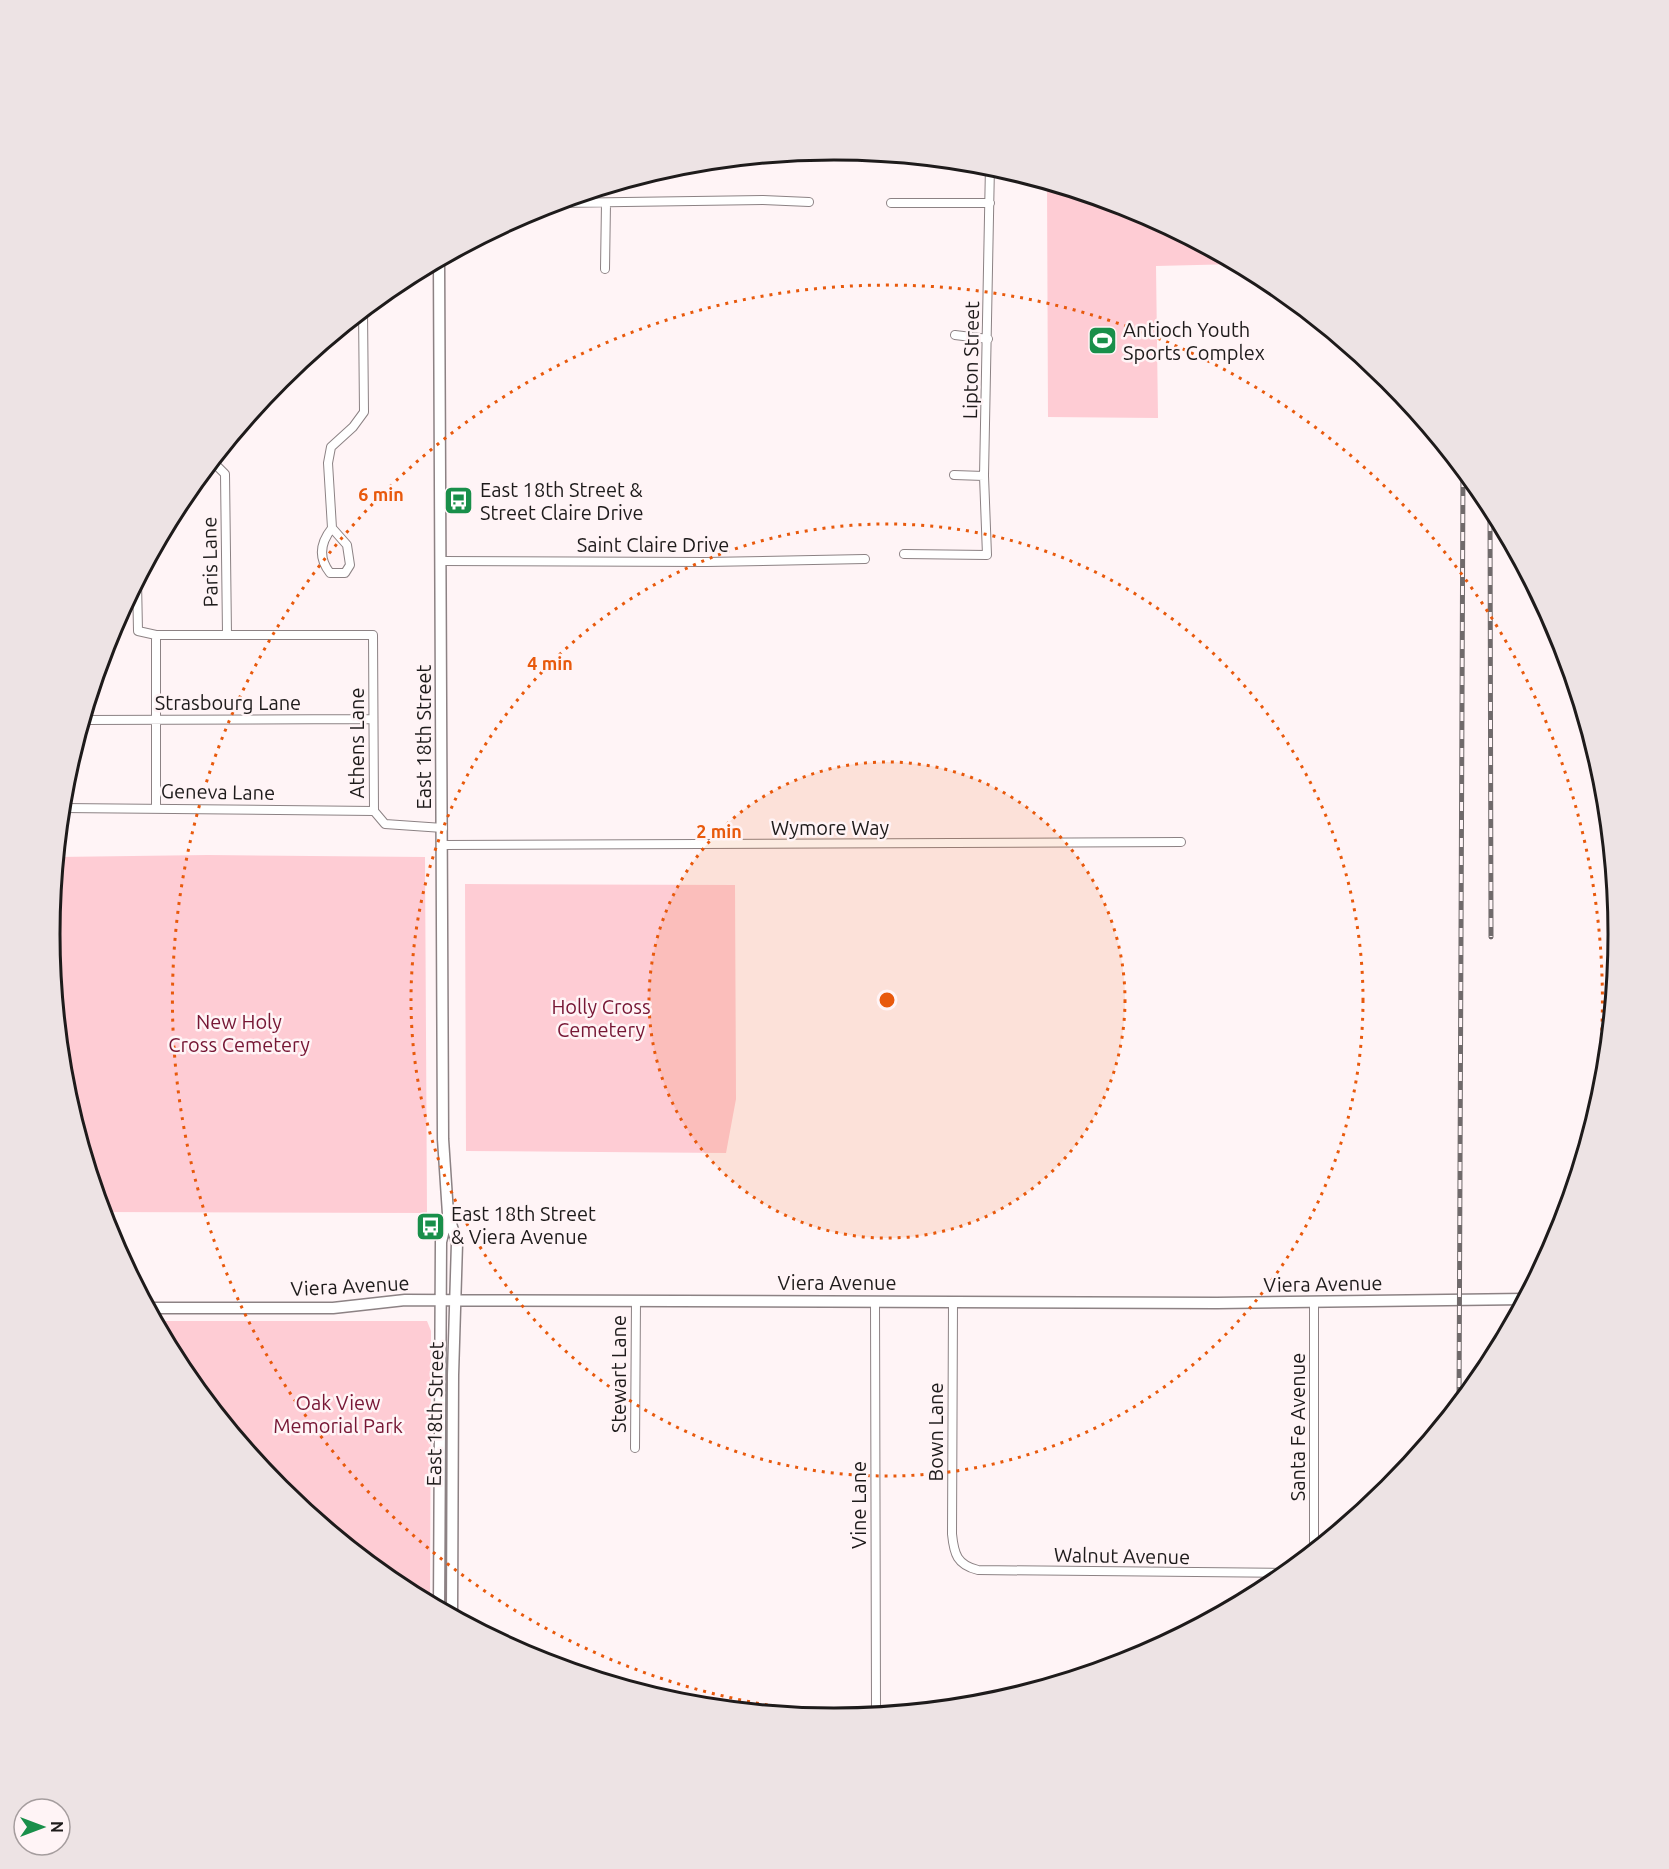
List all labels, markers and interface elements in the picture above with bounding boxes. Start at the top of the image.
street label: Lipton Street [958,301,983,419]
place label: Antioch Youth Sports Complex [1123,318,1265,364]
sports icon: Antioch Youth Sports Complex [1086,325,1118,357]
place label: East 18th Street & Street Claire Drive [480,478,644,524]
text: 6 min [358,484,404,504]
bus stop icon: East 18th Street & Street Claire Drive [443,485,475,517]
street label: Paris Lane [197,516,222,608]
street label: Saint Claire Drive [577,533,729,556]
text: 4 min [527,653,573,673]
street label: East 18th Street [412,664,435,809]
street label: Athens Lane [345,688,368,798]
street label: Strasbourg Lane [155,691,301,714]
street label: Geneva Lane [161,779,275,804]
street label: Wymore Way [771,816,889,839]
text: 2 min [696,821,742,841]
centre of rings [877,990,897,1010]
park label: Holly Cross Cemetery [551,995,651,1041]
park label: New Holy Cross Cemetery [168,1010,310,1056]
place label: East 18th Street & Viera Avenue [451,1202,596,1248]
bus stop icon: East 18th Street & Viera Avenue [414,1210,446,1242]
street label: Viera Avenue [290,1271,410,1300]
street label: Viera Avenue [777,1271,897,1294]
street label: Viera Avenue [1263,1271,1383,1296]
street label: Stewart Lane [607,1315,630,1433]
street label: East 18th Street [422,1341,447,1487]
street label: Santa Fe Avenue [1286,1353,1309,1501]
street label: Bown Lane [924,1383,947,1481]
park label: Oak View Memorial Park [273,1391,403,1437]
street label: Vine Lane [847,1461,870,1549]
street label: Walnut Avenue [1054,1543,1190,1568]
north arrow [12,1797,72,1857]
text: N [48,1821,66,1833]

